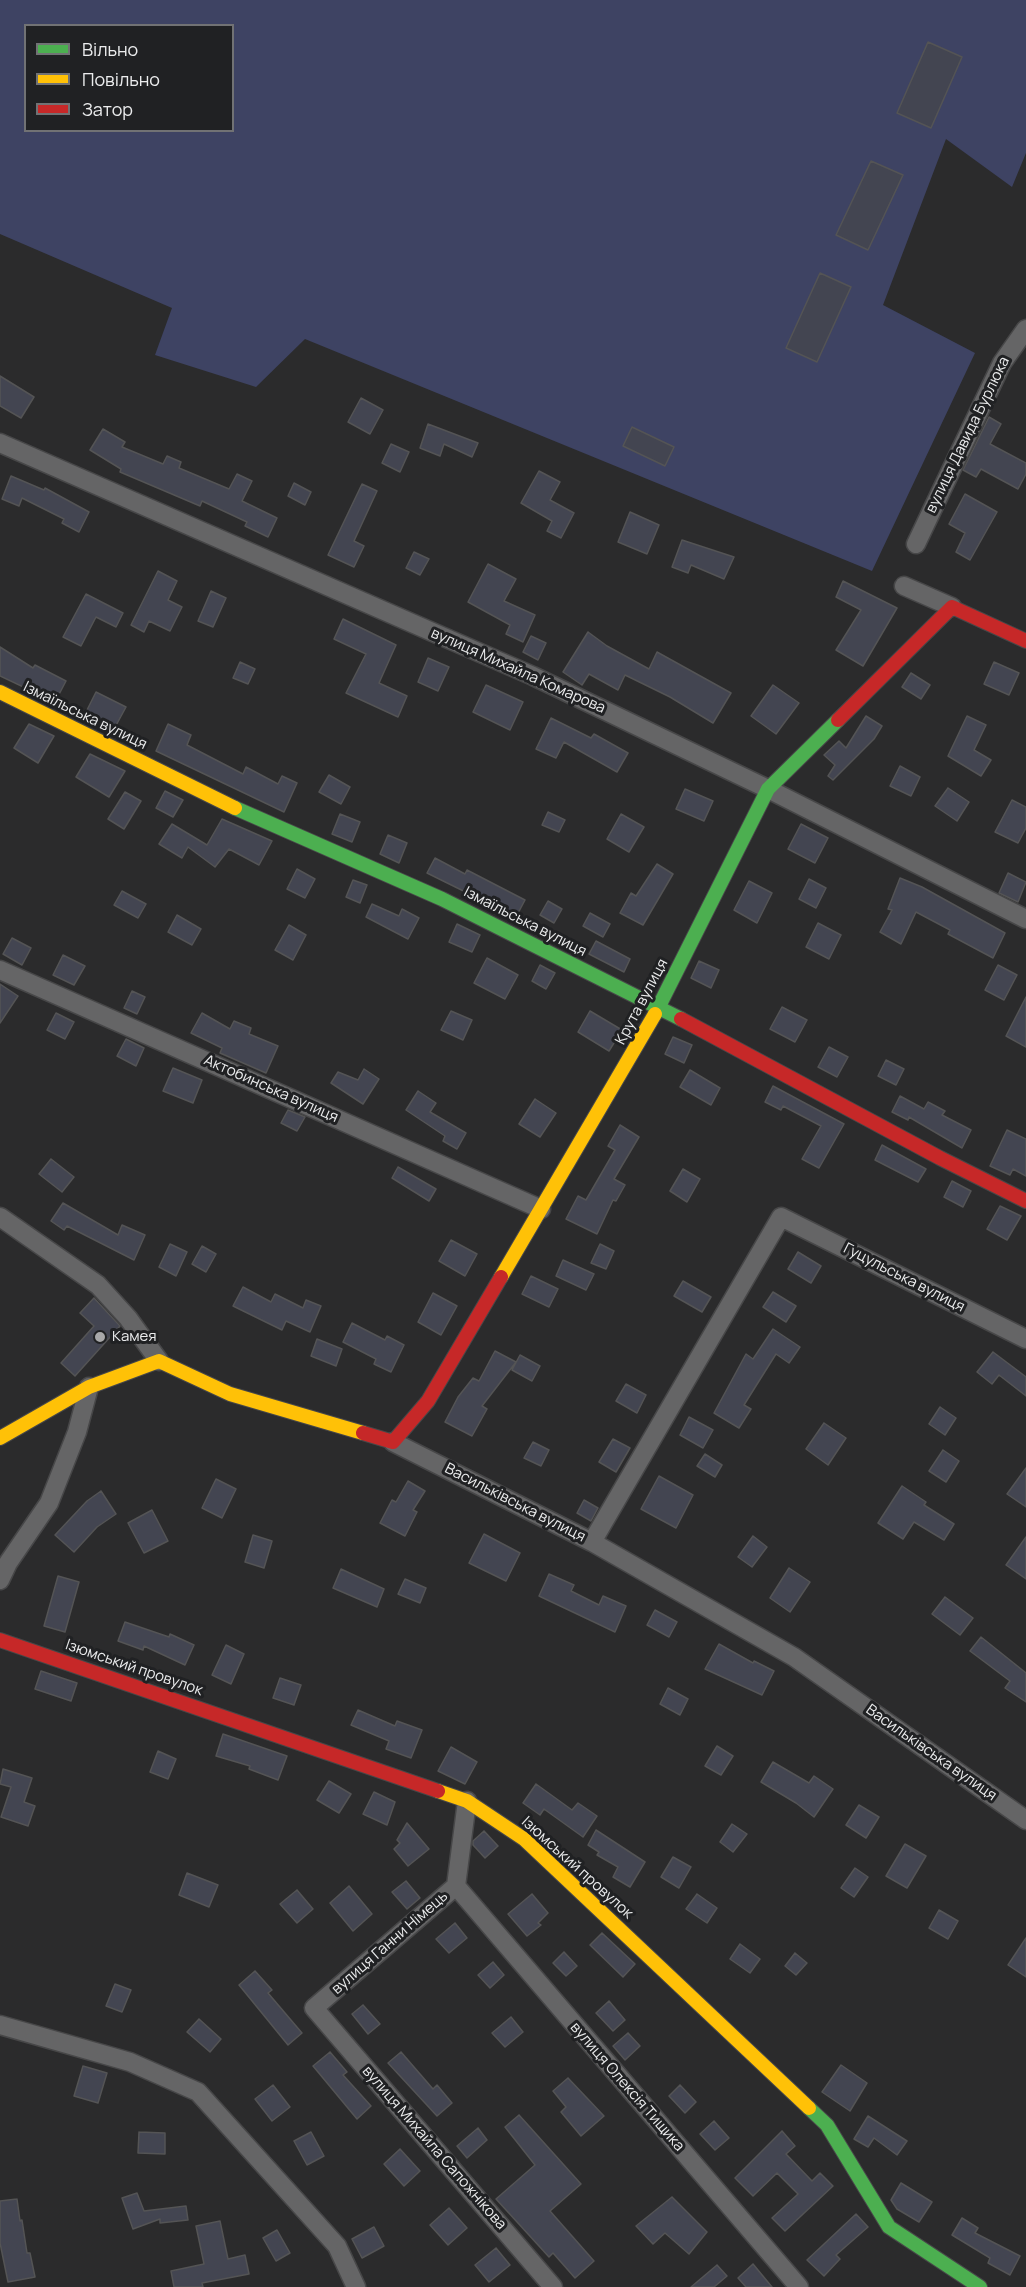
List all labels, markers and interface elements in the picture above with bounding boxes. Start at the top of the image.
legend [24,24,234,132]
text: Вільно [82,37,138,61]
text: Повільно [82,67,160,91]
text: Затор [82,97,133,121]
street label: вулиця Давида Бурлюка [922,354,1014,516]
street label: вулиця Михайла Комарова [428,624,608,718]
street label: Ізмаїльська вулиця [20,678,150,754]
street label: Ізмаїльська вулиця [461,883,589,961]
street label: Крута вулиця [612,956,672,1048]
street label: Актобинська вулиця [201,1051,341,1127]
street label: Гуцульська вулиця [840,1240,968,1316]
place label: Камея [112,1328,157,1346]
marker: Камея [93,1330,107,1344]
street label: Васильківська вулиця [442,1460,588,1546]
street label: Ізюмський провулок [63,1636,205,1700]
street label: Васильківська вулиця [862,1701,1000,1805]
street label: Ізюмський провулок [517,1813,637,1923]
street label: вулиця Ганни Німець [328,1888,452,1998]
street label: вулиця Олексія Тищика [566,2019,688,2155]
street label: вулиця Михайла Сапожнікова [358,2063,510,2233]

